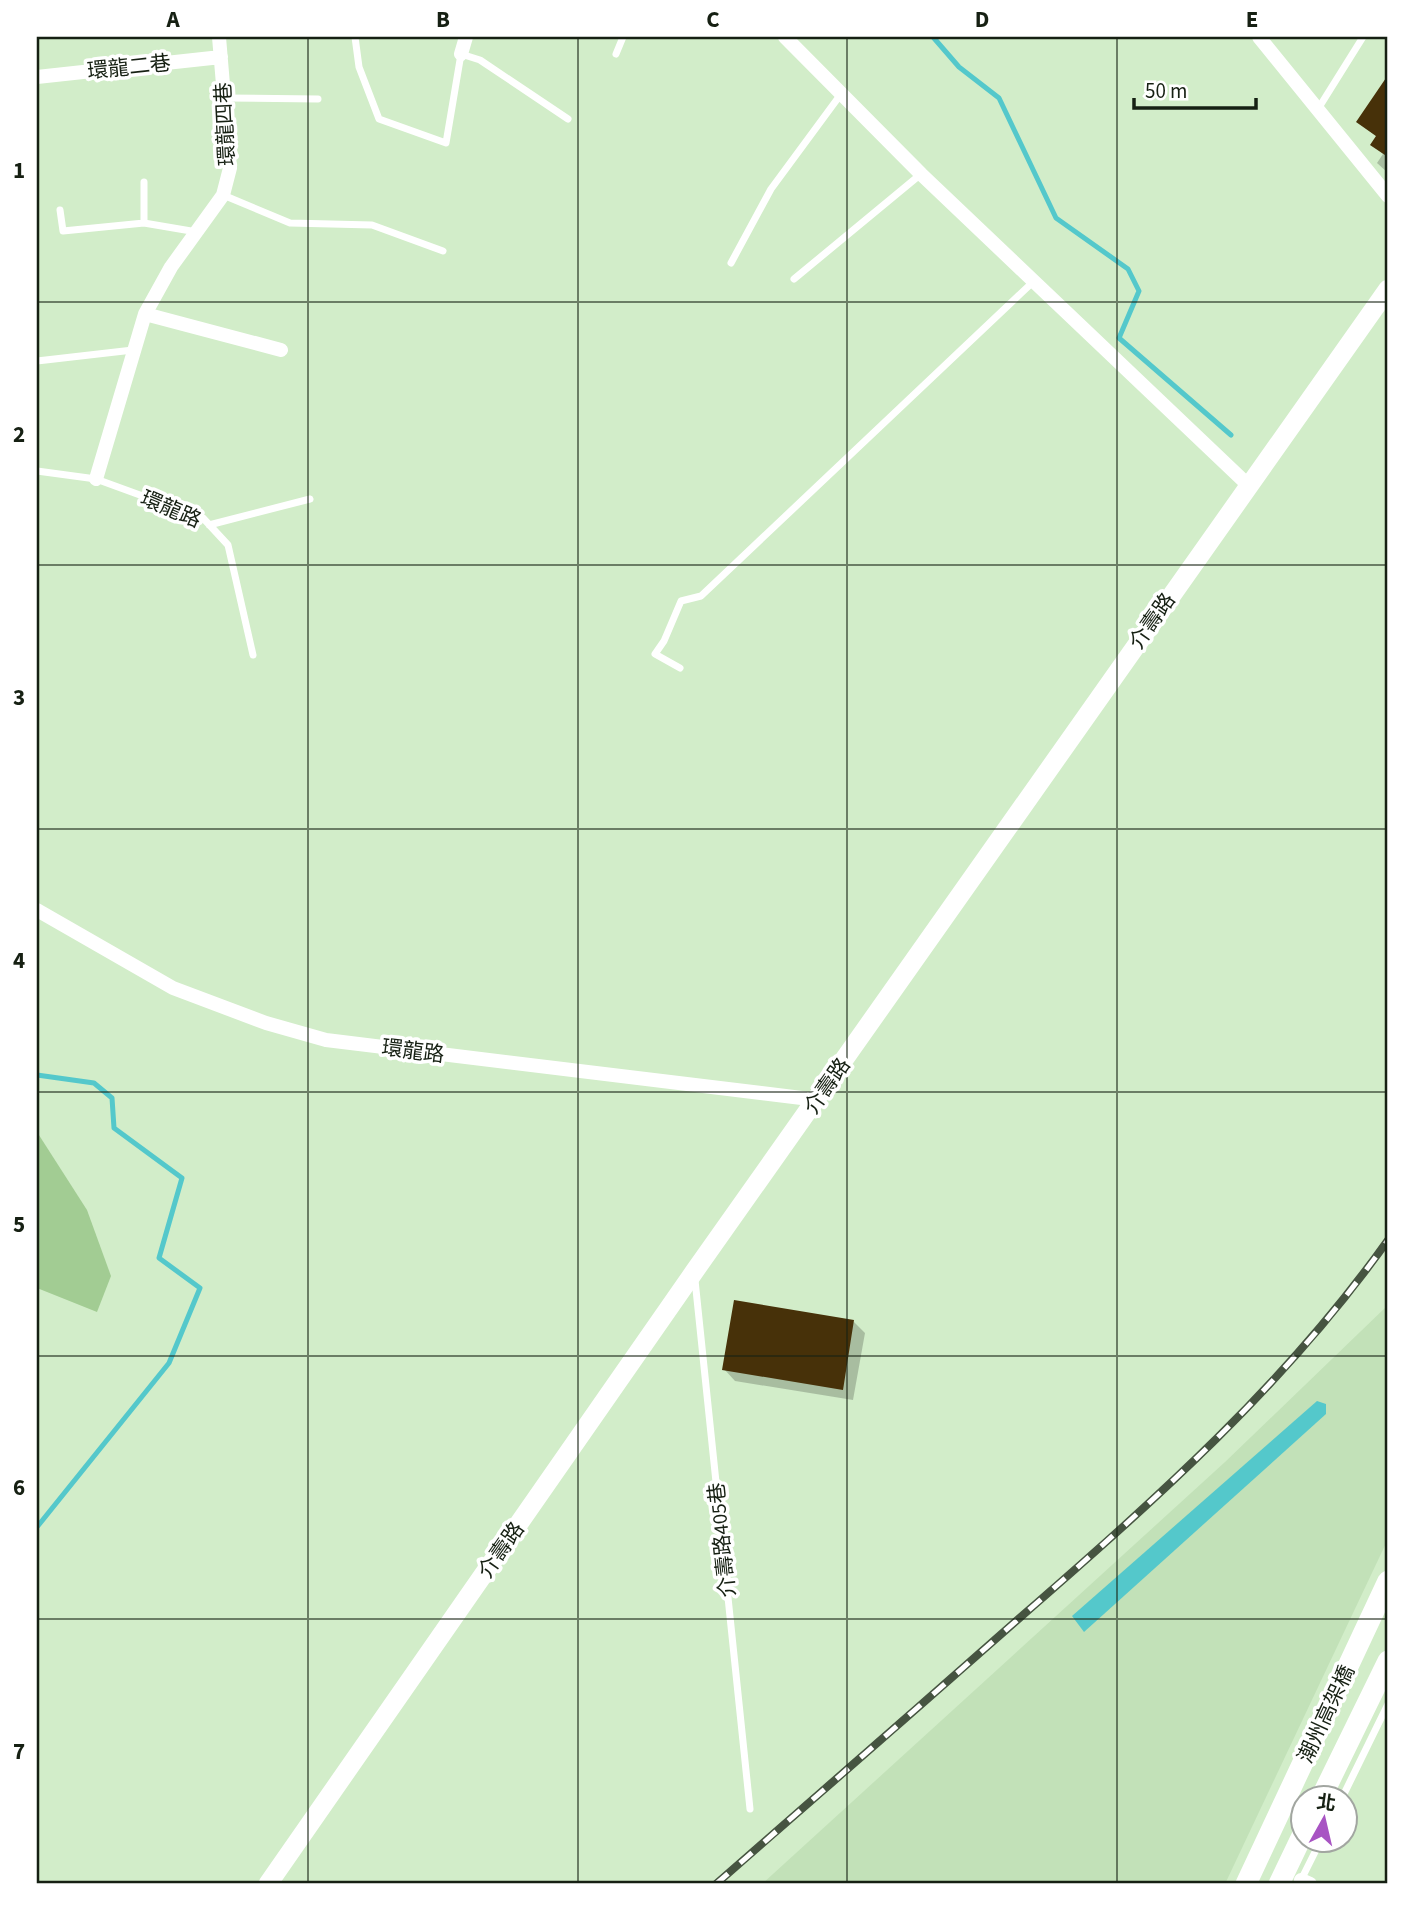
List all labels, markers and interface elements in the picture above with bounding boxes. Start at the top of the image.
text: A [165,3,180,36]
text: B [436,3,450,36]
text: C [706,3,720,36]
text: D [975,3,989,36]
text: E [1246,3,1258,36]
street label: 環龍二巷 [86,48,172,86]
scale bar [1134,66,1257,110]
text: 50 m [1145,76,1187,106]
street label: 環龍四巷 [208,81,242,167]
text: 1 [13,154,25,187]
text: 2 [13,418,25,451]
street label: 環龍路 [136,483,206,535]
street label: 介壽路 [1122,587,1182,655]
text: 3 [13,681,25,714]
text: 4 [13,944,25,977]
street label: 環龍路 [380,1032,446,1070]
street label: 介壽路 [797,1052,857,1120]
text: 5 [13,1208,25,1241]
text: 6 [13,1471,25,1504]
street label: 介壽路405巷 [701,1481,743,1599]
street label: 介壽路 [471,1516,531,1584]
street label: 潮州高架橋 [1290,1660,1362,1768]
text: 7 [13,1735,25,1768]
north arrow [1288,1784,1358,1854]
text: 北 [1315,1789,1337,1818]

